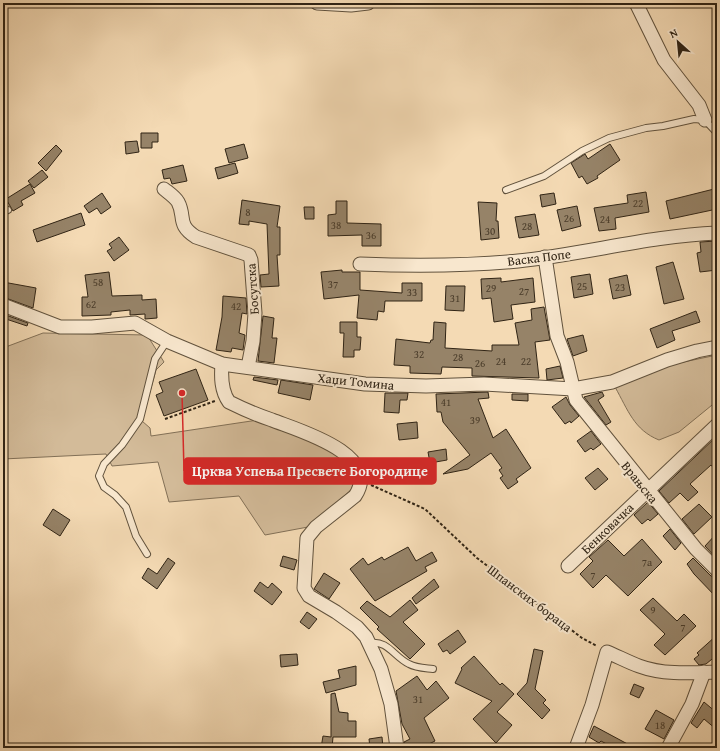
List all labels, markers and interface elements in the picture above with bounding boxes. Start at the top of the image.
north arrow [658,22,698,62]
text: N [667,24,681,42]
house number: 22 [633,195,643,211]
house number: 8 [245,204,251,220]
house number: 26 [564,210,574,226]
house number: 24 [600,211,610,227]
house number: 38 [331,217,341,233]
house number: 28 [522,218,532,234]
house number: 30 [485,223,495,239]
house number: 36 [366,227,376,243]
street label: Васка Попе [506,244,572,271]
street label: Босутска [241,262,264,315]
house number: 58 [93,274,103,290]
house number: 37 [328,276,338,292]
house number: 25 [577,278,587,294]
house number: 23 [615,279,625,295]
house number: 29 [486,280,496,296]
house number: 27 [519,283,529,299]
house number: 33 [407,284,417,300]
house number: 31 [450,290,460,306]
house number: 62 [86,296,96,312]
house number: 42 [231,298,241,314]
house number: 32 [414,346,424,362]
house number: 28 [453,349,463,365]
house number: 24 [496,353,506,369]
house number: 22 [521,353,531,369]
house number: 26 [475,355,485,371]
street label: Хаџи Томина [317,368,396,395]
house number: 41 [441,394,451,410]
house number: 39 [470,412,480,428]
street label: Врањска [617,457,663,508]
callout: Црква Успења Пресвете Богородице [184,458,436,484]
text: Црква Успења Пресвете Богородице [192,461,428,481]
street label: Бенковачка [577,498,639,558]
house number: 7a [642,554,653,570]
street label: Шпанских бораца [483,560,577,637]
house number: 7 [590,567,596,583]
house number: 9 [650,602,656,618]
house number: 7 [680,619,686,635]
house number: 31 [413,691,423,707]
house number: 18 [655,717,665,733]

